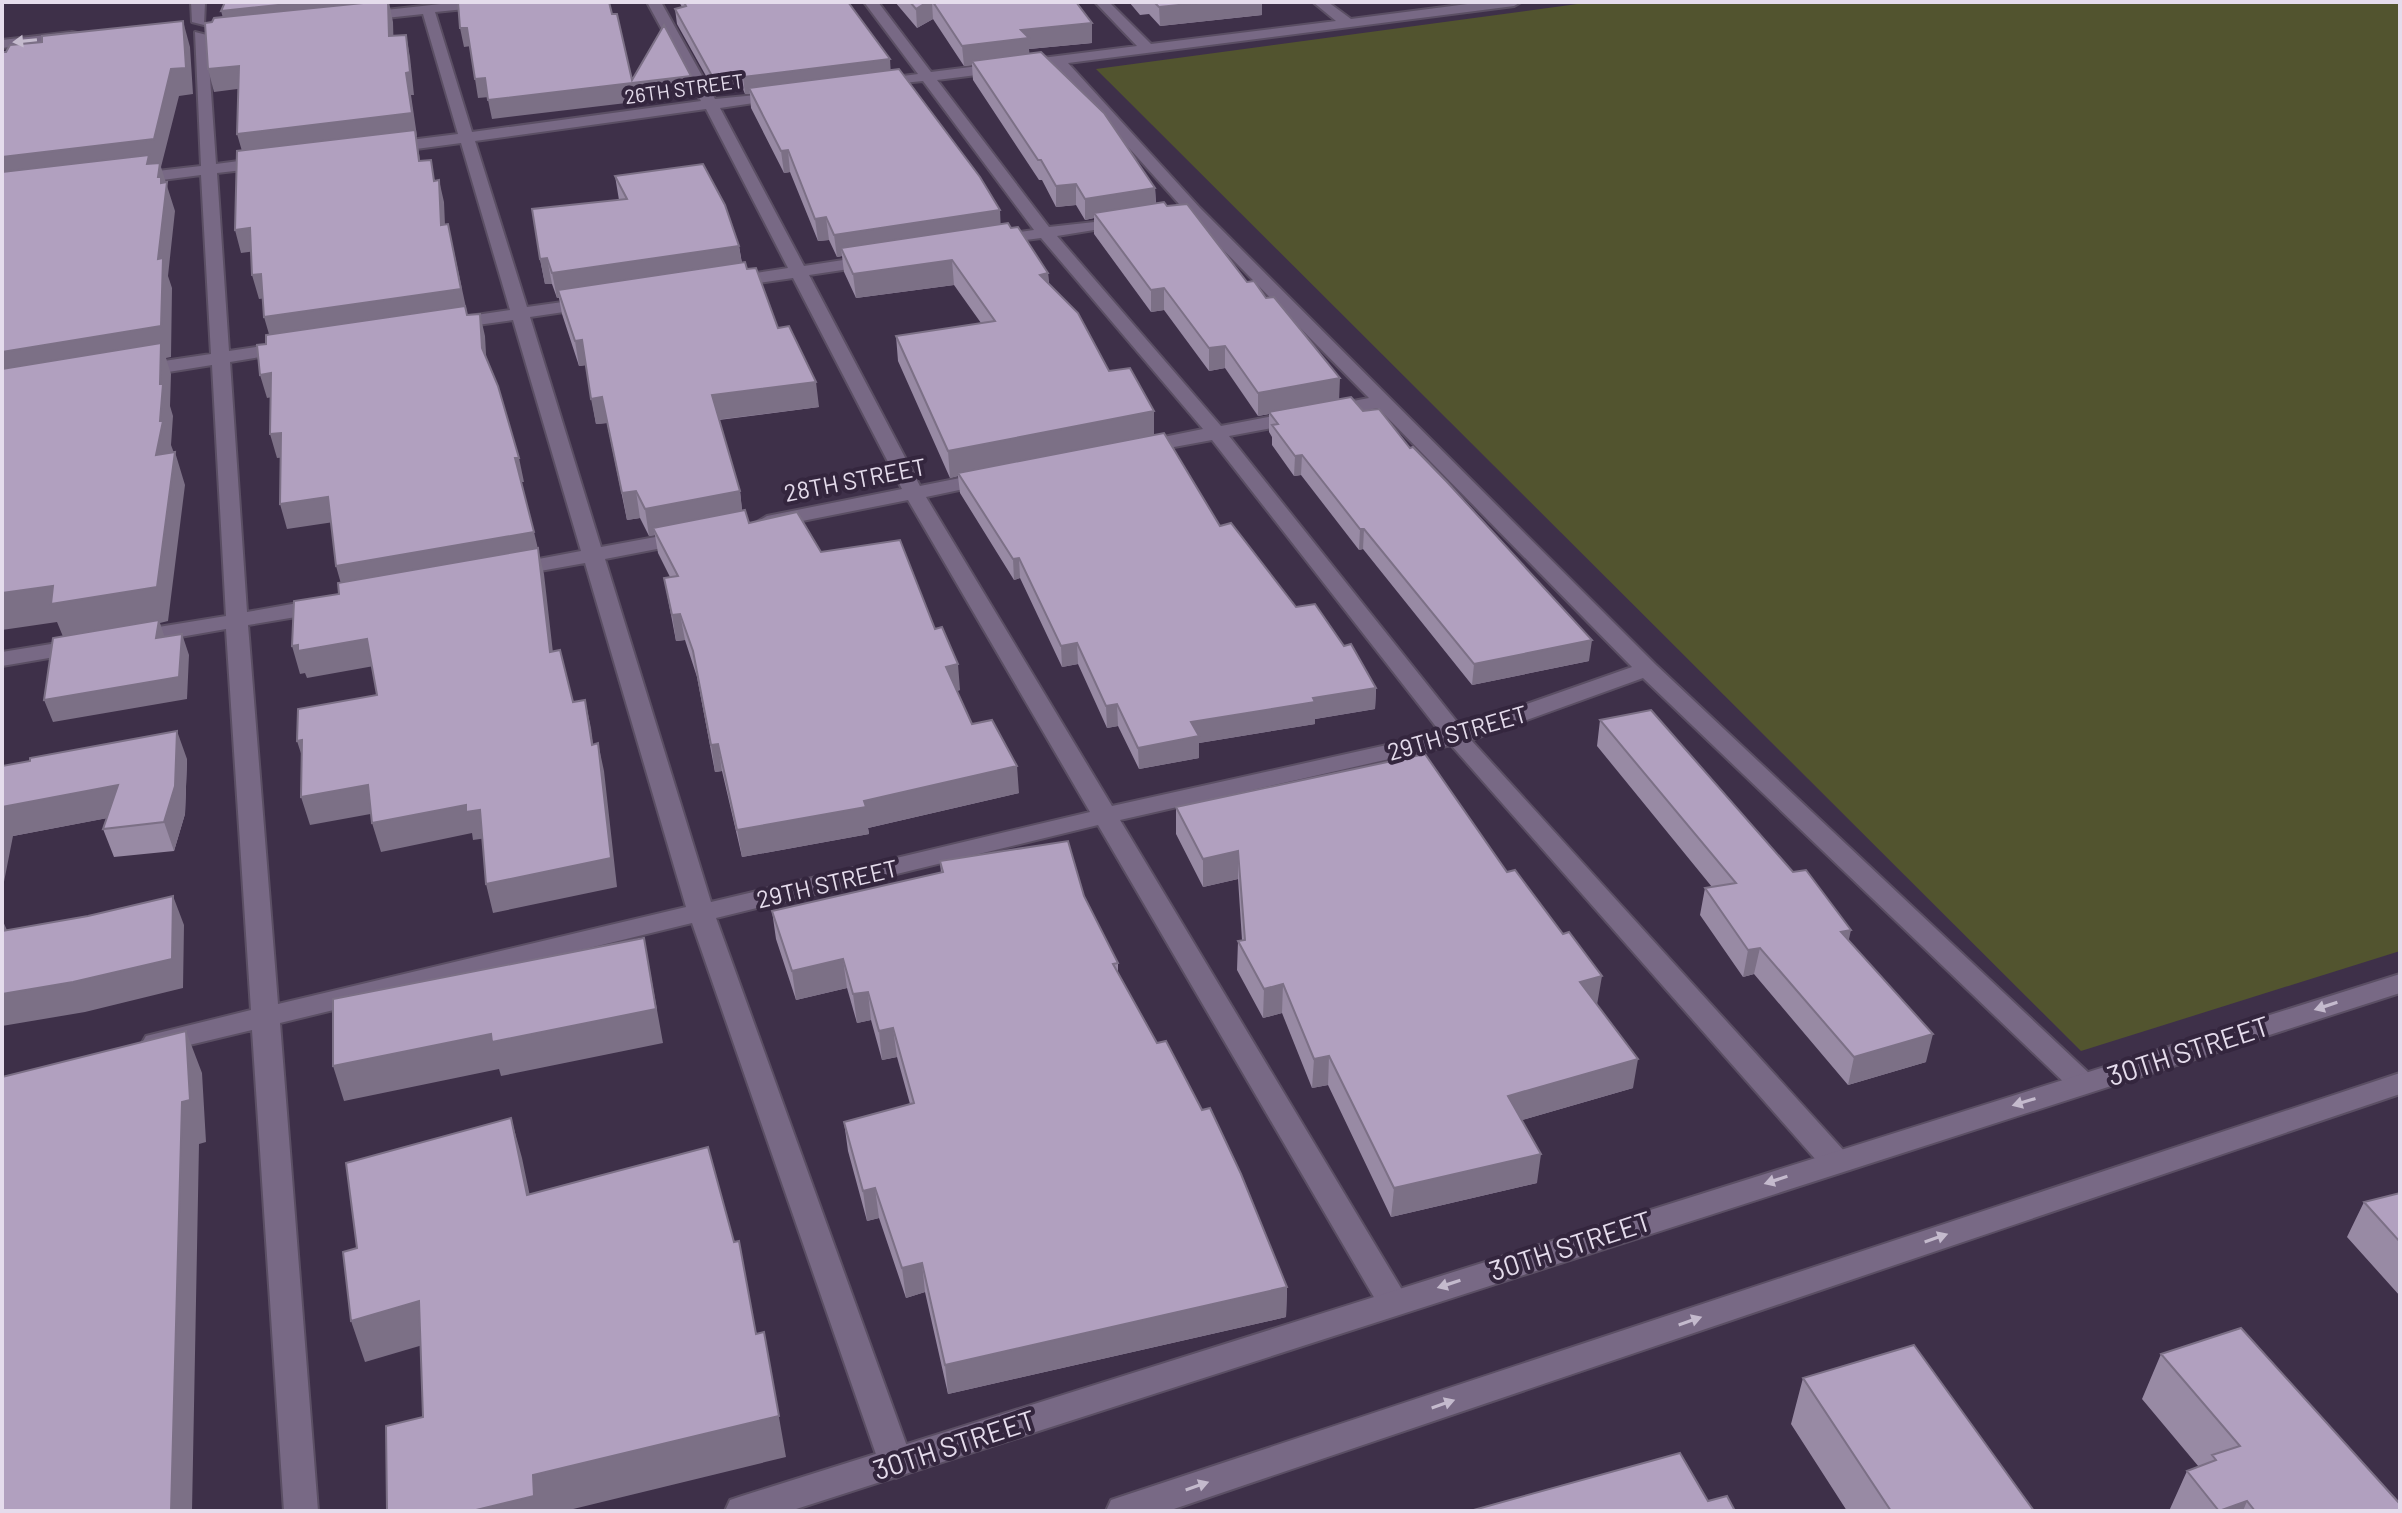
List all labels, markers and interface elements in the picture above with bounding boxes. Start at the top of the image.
one-way arrow [12,35,37,48]
street label: 26TH STREET [623,68,745,108]
street label: 28TH STREET [782,451,928,507]
street label: 29TH STREET [1384,698,1530,766]
street label: 29TH STREET [754,853,900,913]
one-way arrow [2313,1000,2337,1013]
street label: 30TH STREET [2103,1008,2273,1092]
one-way arrow [2012,1096,2036,1108]
one-way arrow [1764,1174,1788,1187]
street label: 30TH STREET [1485,1203,1655,1287]
one-way arrow [1925,1232,1949,1244]
one-way arrow [1436,1278,1460,1291]
one-way arrow [1678,1314,1702,1327]
one-way arrow [1432,1397,1456,1409]
street label: 30TH STREET [869,1402,1039,1486]
one-way arrow [1185,1480,1209,1492]

